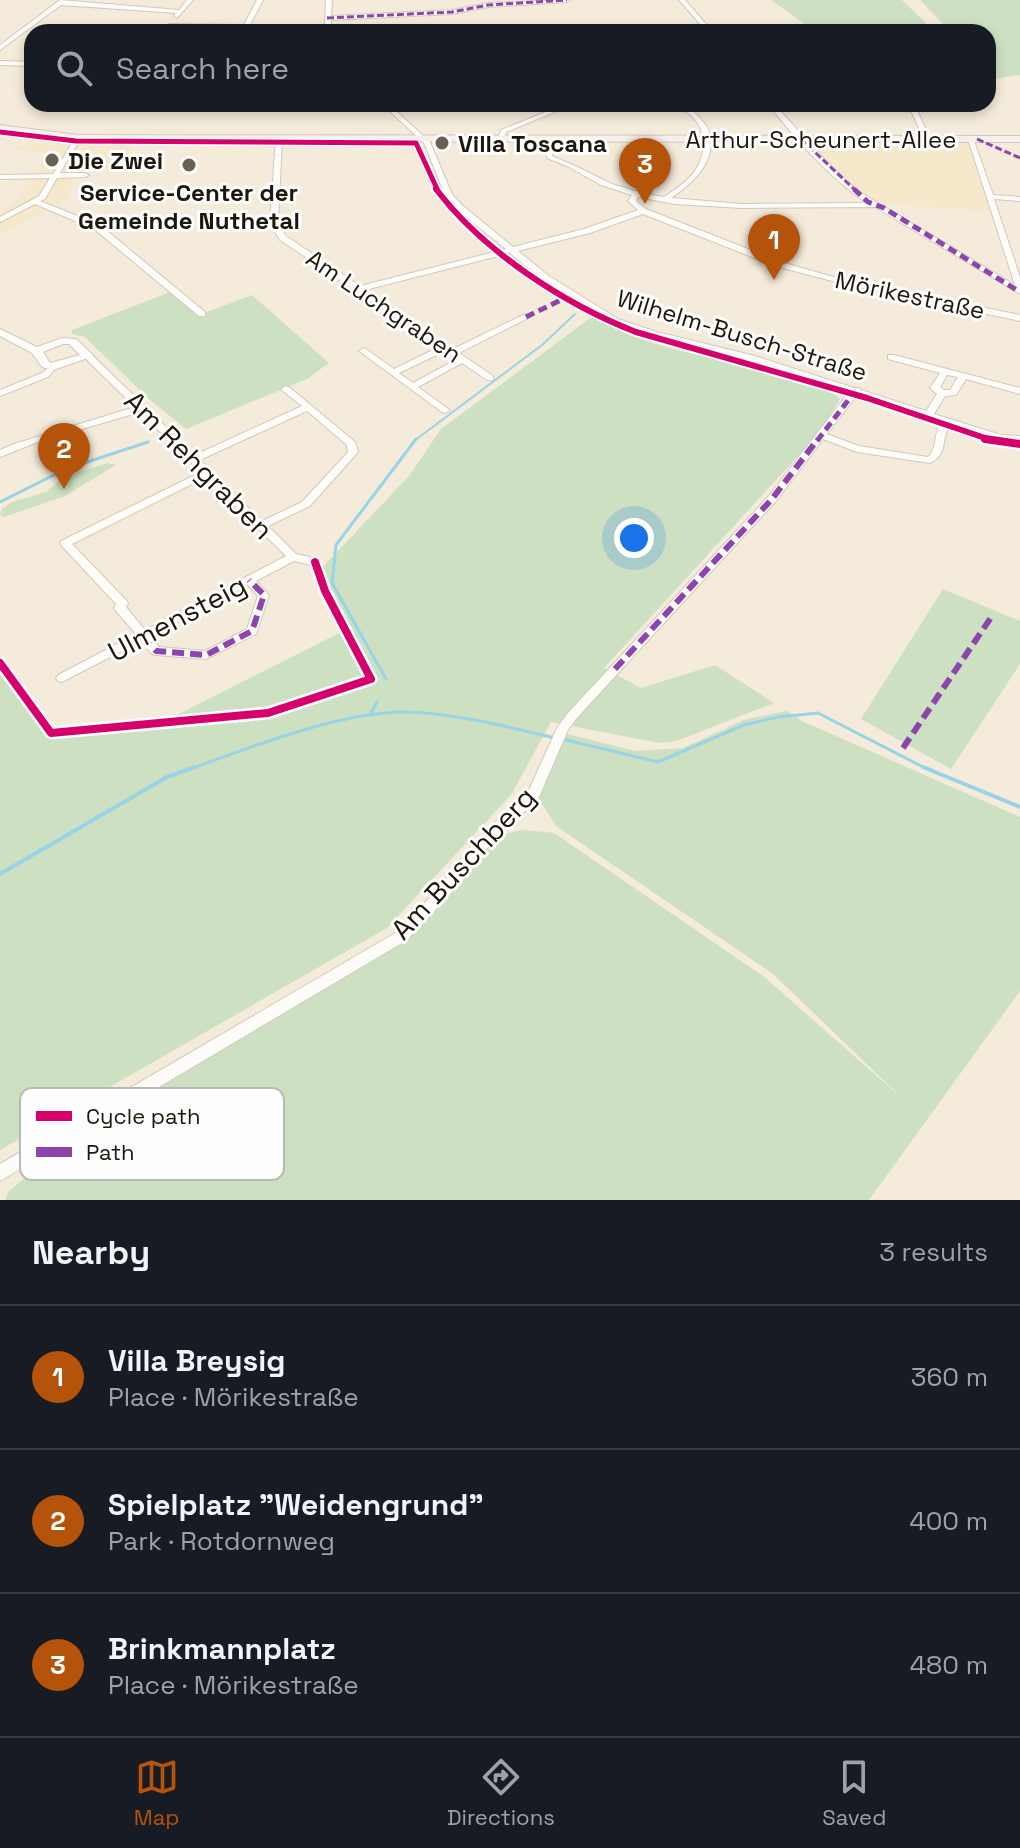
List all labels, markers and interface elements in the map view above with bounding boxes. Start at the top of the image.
search box [24,24,996,112]
icon: search [52,46,96,90]
text: Search here [116,49,289,88]
street label: Arthur-Scheunert-Allee [685,124,957,155]
place label: Villa Toscana [458,128,607,159]
marker: Villa Toscana [433,134,451,152]
pin: 3 [619,138,671,204]
place label: Die Zwei [68,145,163,176]
marker: Die Zwei [43,151,61,169]
marker: Service-Center der Gemeinde Nuthetal [180,156,198,174]
place label: Service-Center der Gemeinde Nuthetal [78,177,300,236]
pin: 1 [748,214,800,280]
street label: Am Luchgraben [300,243,468,369]
street label: Mörikestraße [832,264,988,326]
street label: Wilhelm-Busch-Straße [613,282,871,388]
street label: Am Rehgraben [117,383,281,547]
pin: 2 [38,423,90,489]
your location [614,518,654,558]
street label: Ulmensteig [102,567,252,669]
street label: Am Buschberg [383,779,543,947]
legend [20,1088,284,1180]
text: Cycle path [86,1102,201,1130]
text: Path [86,1138,135,1166]
text: Nearby [32,1231,150,1274]
text: 3 results [879,1235,988,1269]
text: Villa Breysig [108,1341,285,1380]
text: 1 [52,1360,64,1394]
text: 360 m [911,1360,988,1394]
text: Place · Mörikestraße [108,1380,359,1414]
text: Spielplatz "Weidengrund" [108,1485,484,1524]
text: 2 [50,1504,66,1538]
text: 400 m [909,1504,988,1538]
text: Park · Rotdornweg [108,1524,335,1558]
text: Brinkmannplatz [108,1629,336,1668]
text: 3 [50,1648,66,1682]
text: 480 m [910,1648,988,1682]
text: Place · Mörikestraße [108,1668,359,1702]
tab: Map [134,1755,180,1831]
tab: Directions [447,1755,555,1831]
tab: Saved [822,1755,886,1831]

